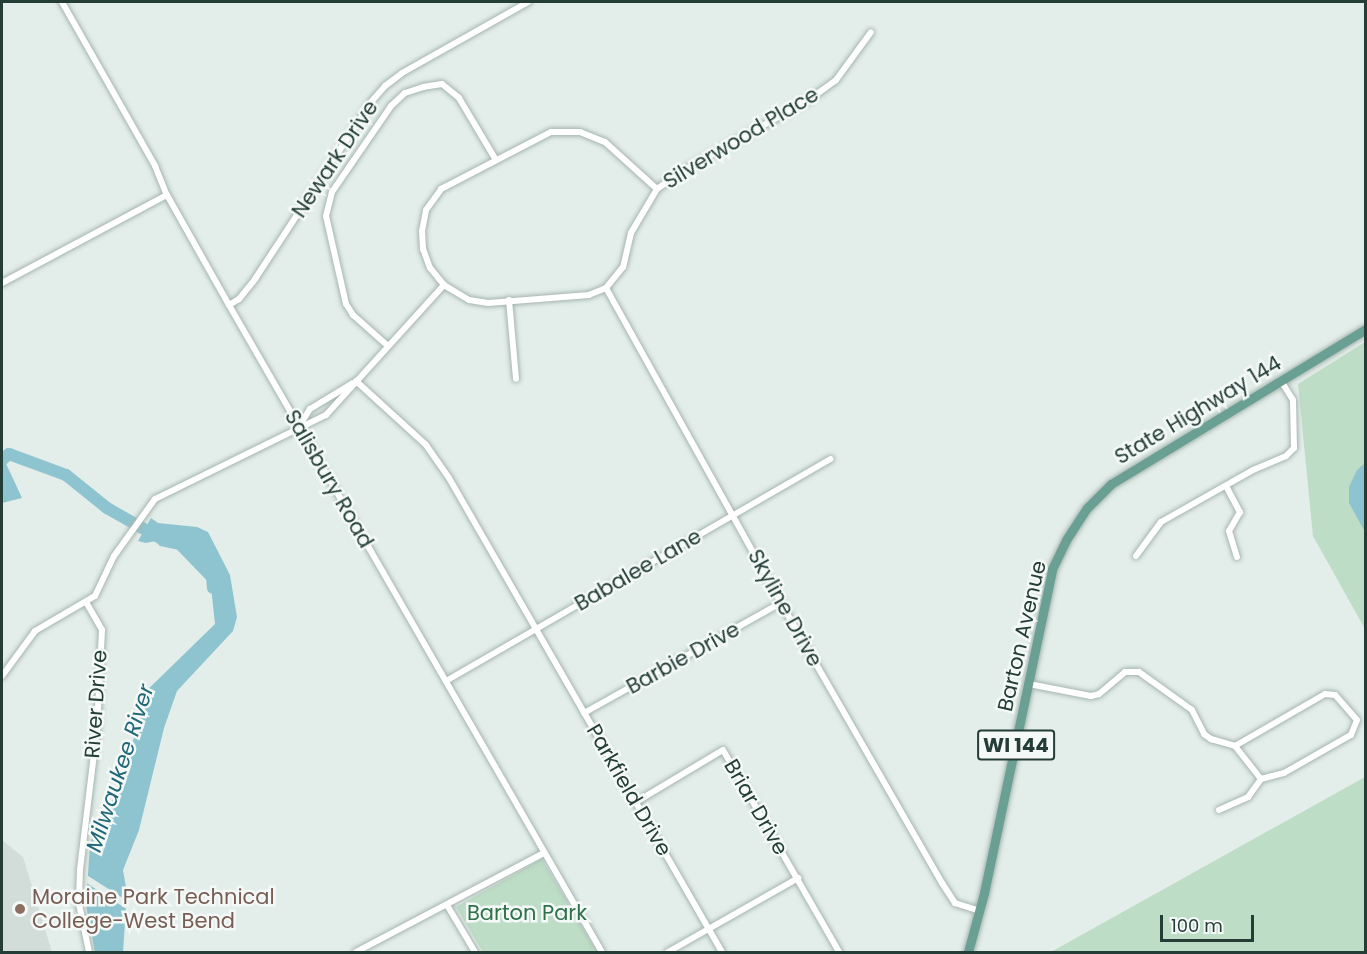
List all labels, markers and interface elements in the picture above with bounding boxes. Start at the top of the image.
street label: Silverwood Place [659,82,823,194]
street label: Newark Drive [287,96,383,222]
street label: State Highway 144 [1110,350,1286,470]
street label: Salisbury Road [279,405,379,553]
street label: Babalee Lane [570,524,706,616]
street label: Skyline Drive [742,545,828,671]
street label: Barton Avenue [992,558,1052,714]
street label: Barbie Drive [622,617,744,699]
street label: River Drive [80,649,112,759]
water label: Milwaukee River [80,681,160,855]
street label: Parkfield Drive [581,720,677,860]
road number: WI 144 [977,728,1055,762]
street label: Briar Drive [719,755,793,859]
place label: Moraine Park Technical College-West Bend [32,884,275,934]
park label: Barton Park [467,900,587,926]
marker: Moraine Park Technical College-West Bend [13,902,27,916]
scale bar [1163,903,1258,941]
text: 100 m [1171,913,1223,938]

